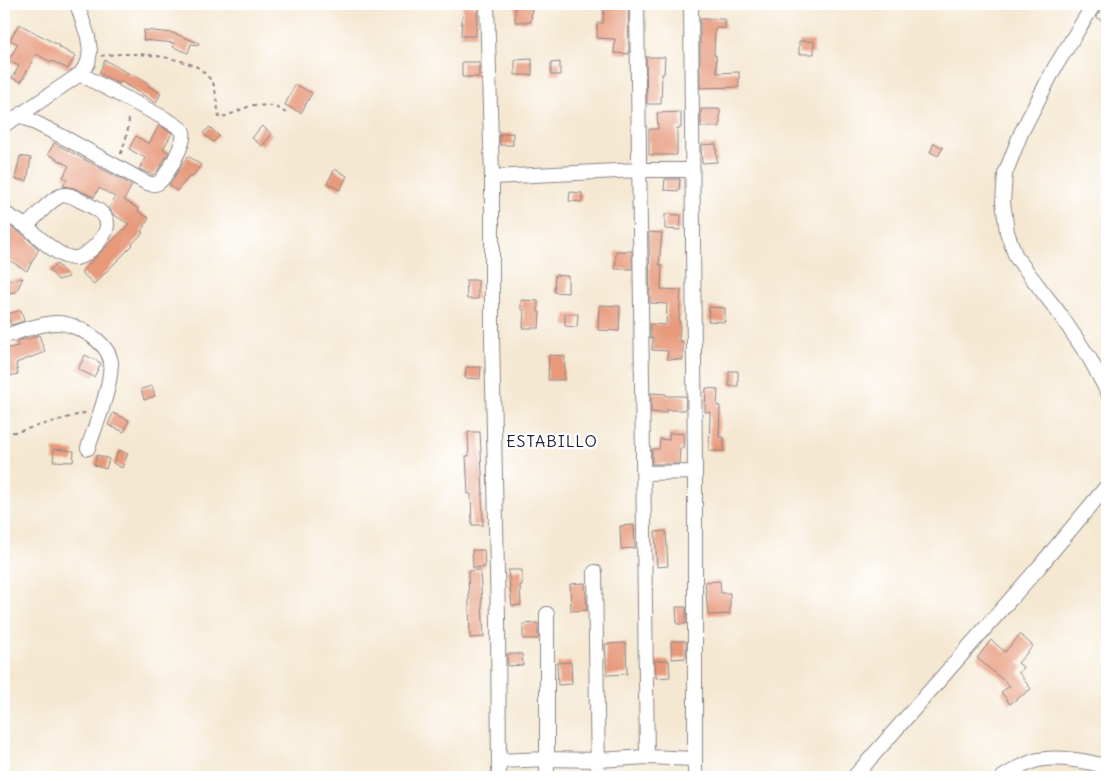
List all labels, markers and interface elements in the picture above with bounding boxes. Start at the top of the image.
district label: ESTABILLO [506,431,598,451]

